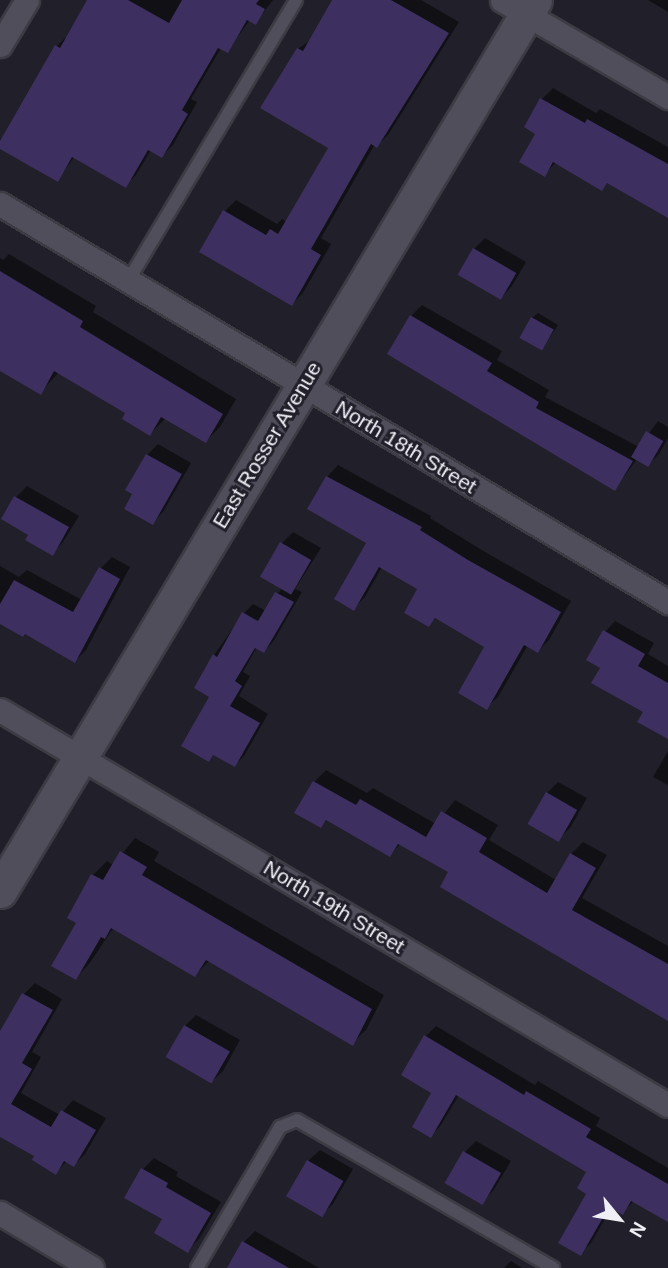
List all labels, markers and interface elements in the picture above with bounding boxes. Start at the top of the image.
street label: East Rosser Avenue [207,357,327,533]
street label: North 18th Street [331,395,481,499]
street label: North 19th Street [259,855,409,959]
north arrow [584,1184,654,1254]
text: N [625,1219,650,1241]

